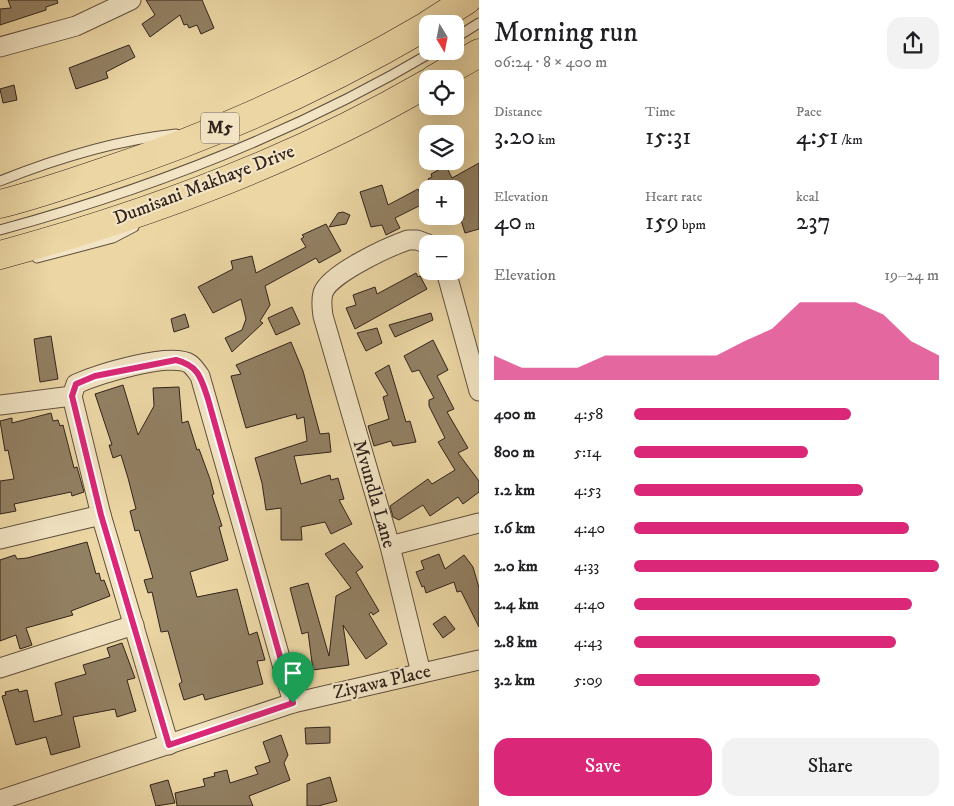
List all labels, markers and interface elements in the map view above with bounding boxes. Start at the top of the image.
north arrow [419,15,464,60]
map controls [419,15,464,280]
text: Morning run [494,15,638,50]
button: share [887,17,939,69]
text: 06:24 · 8 × 400 m [494,52,607,72]
button: locate [419,70,464,115]
text: Distance [494,103,542,121]
text: Time [645,103,675,121]
text: Pace [796,103,822,121]
road number: M5 [201,112,239,144]
text: 3.20 [494,121,535,152]
text: 15:31 [645,121,691,152]
text: 4:51 [796,121,839,152]
button: layers [419,125,464,170]
text: km [535,131,555,149]
text: /km [839,131,863,149]
street label: Dumisani Makhaye Drive [110,140,298,230]
button: + [419,180,464,225]
text: Elevation [494,188,548,206]
text: Heart rate [645,188,702,206]
text: kcal [796,188,819,206]
text: 40 [494,206,522,237]
text: 159 [645,206,679,237]
text: 237 [796,206,831,237]
text: m [522,216,535,234]
text: bpm [679,216,706,234]
button: − [419,235,464,280]
text: Elevation [494,265,556,285]
text: 19–24 m [884,265,939,285]
text: 400 m [494,404,536,424]
text: 4:58 [574,404,603,424]
street label: Mvundla Lane [348,437,400,551]
text: 800 m [494,442,535,462]
text: 5:14 [574,442,601,462]
text: 1.2 km [494,480,535,500]
text: 4:53 [574,480,601,500]
text: 1.6 km [494,518,535,538]
text: 4:40 [574,518,605,538]
text: 2.0 km [494,556,538,576]
text: 4:33 [574,556,599,576]
text: 2.4 km [494,594,539,614]
text: 4:40 [574,594,605,614]
text: 2.8 km [494,632,537,652]
text: 4:43 [574,632,603,652]
pin [272,652,314,703]
icon: arrive [279,659,307,687]
street label: Ziyawa Place [331,660,433,704]
text: 3.2 km [494,670,535,690]
text: 5:09 [574,670,603,690]
button: Save [494,738,712,796]
button: Share [722,738,939,796]

